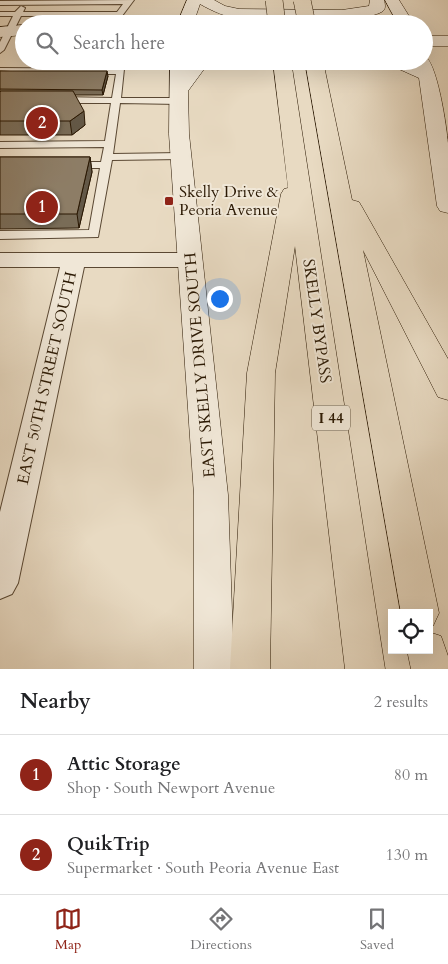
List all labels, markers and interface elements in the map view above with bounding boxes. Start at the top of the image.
search box [15,15,433,70]
icon: search [33,29,61,57]
text: Search here [73,30,165,56]
pin: 2 [26,104,58,142]
place label: Skelly Drive & Peoria Avenue [179,181,279,221]
pin: 1 [26,188,58,226]
marker: Skelly Drive & Peoria Avenue [163,195,175,207]
street label: EAST SKELLY DRIVE SOUTH [179,251,221,479]
street label: SKELLY BYPASS [297,258,337,384]
street label: EAST 50TH STREET SOUTH [12,269,82,487]
your location [207,286,233,312]
road number: I 44 [312,406,350,430]
map controls [388,609,433,654]
button: locate [388,609,433,654]
text: Nearby [20,687,91,716]
text: 2 results [374,691,428,713]
text: Attic Storage [67,751,181,777]
text: 1 [32,764,40,786]
text: 80 m [394,764,428,786]
text: Shop · South Newport Avenue [67,777,275,799]
text: QuikTrip [67,831,150,857]
text: 2 [32,844,40,866]
text: 130 m [386,844,428,866]
text: Supermarket · South Peoria Avenue East [67,857,339,879]
tab: Map [54,905,82,954]
tab: Directions [190,905,252,954]
tab: Saved [360,905,394,954]

